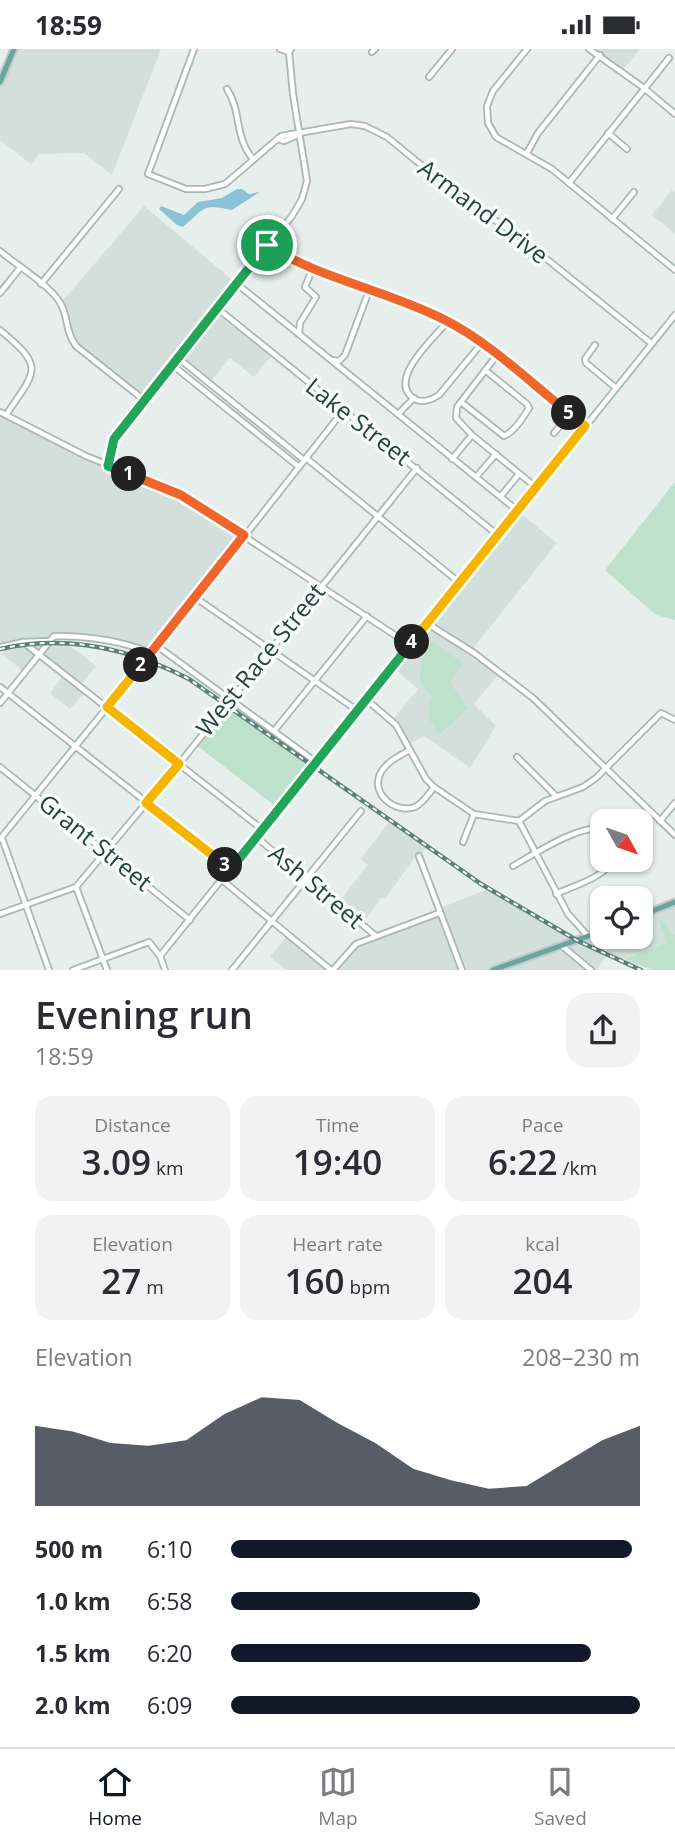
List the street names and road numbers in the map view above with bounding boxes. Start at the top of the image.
street label: Armand Drive [412,151,556,271]
street label: Lake Street [299,369,418,472]
street label: West Race Street [188,576,332,743]
street label: Grant Street [32,786,160,898]
street label: Ash Street [262,836,371,935]

